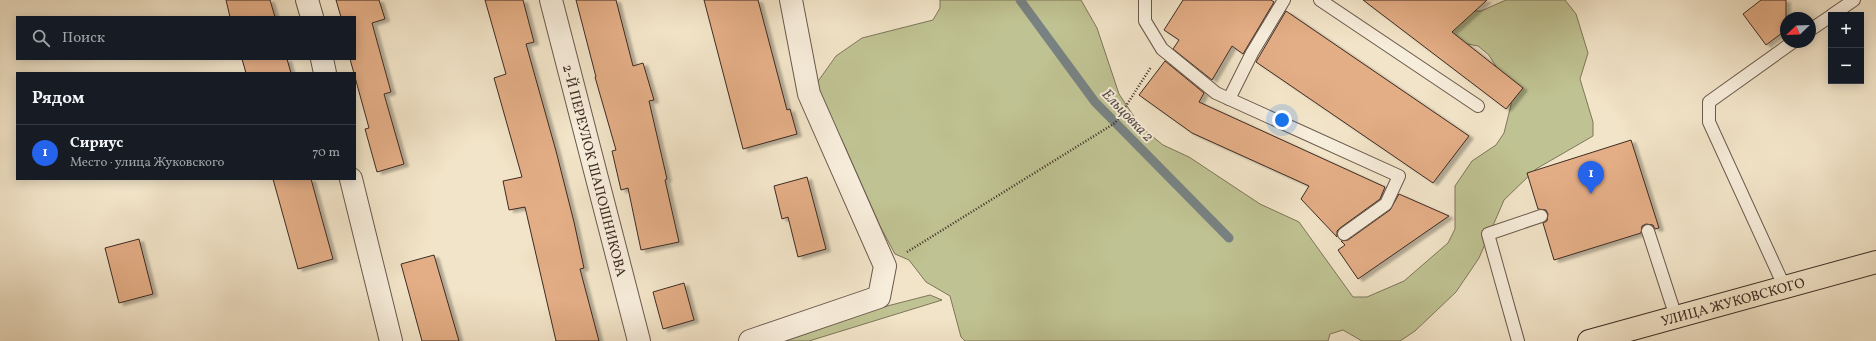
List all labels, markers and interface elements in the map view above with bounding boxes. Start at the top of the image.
north arrow [1780,12,1816,48]
map controls [1828,12,1864,84]
button: + [1828,12,1864,48]
search box [16,16,356,60]
icon: search [30,27,52,49]
text: Поиск [62,28,105,49]
button: − [1828,48,1864,84]
street label: 2-Й ПЕРЕУЛОК ШАПОШНИКОВА [557,63,630,279]
water label: Ельцовка 2 [1096,85,1158,147]
text: Рядом [32,87,85,110]
your location [1272,110,1292,130]
text: Сириус [70,133,123,154]
text: 1 [42,144,48,162]
text: 70 m [312,144,340,162]
text: Место · улица Жуковского [70,154,224,172]
pin: 1 [1578,161,1604,194]
street label: УЛИЦА ЖУКОВСКОГО [1659,274,1807,332]

